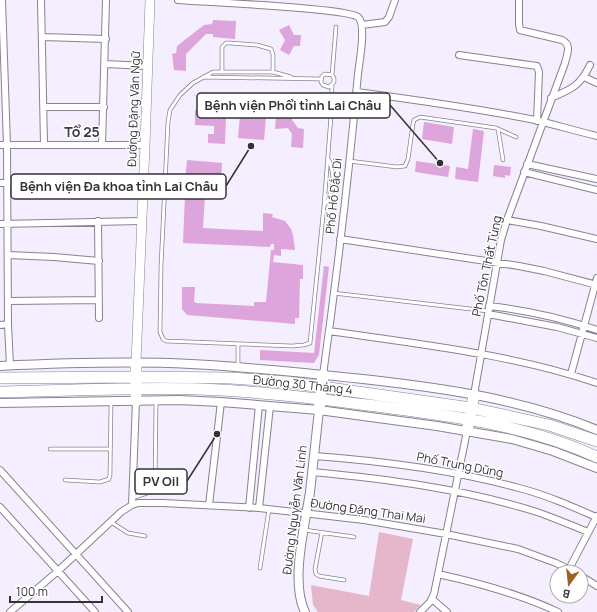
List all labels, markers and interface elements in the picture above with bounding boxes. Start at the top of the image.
street label: Đường Đặng Văn Ngữ [123,50,144,167]
callout: Bệnh viện Phổi tỉnh Lai Châu [197,93,390,118]
text: Bệnh viện Phổi tỉnh Lai Châu [205,96,381,114]
district label: Tổ 25 [64,122,100,141]
street label: Phố Hồ Đắc Di [321,157,346,235]
callout: Bệnh viện Đa khoa tỉnh Lai Châu [11,174,226,199]
text: Bệnh viện Đa khoa tỉnh Lai Châu [20,177,218,195]
street label: Phố Tôn Thất Tùng [468,214,506,318]
street label: Đường 30 Tháng 4 [252,371,354,398]
street label: Đường Nguyễn Văn Linh [278,444,311,576]
street label: Phố Trung Dũng [415,448,505,481]
callout: PV Oil [135,469,187,494]
text: PV Oil [143,472,179,490]
street label: Đường Đặng Thai Mai [309,494,427,527]
north arrow [549,564,589,604]
scale bar [10,578,102,604]
text: 100 m [16,583,48,600]
text: B [561,586,572,602]

